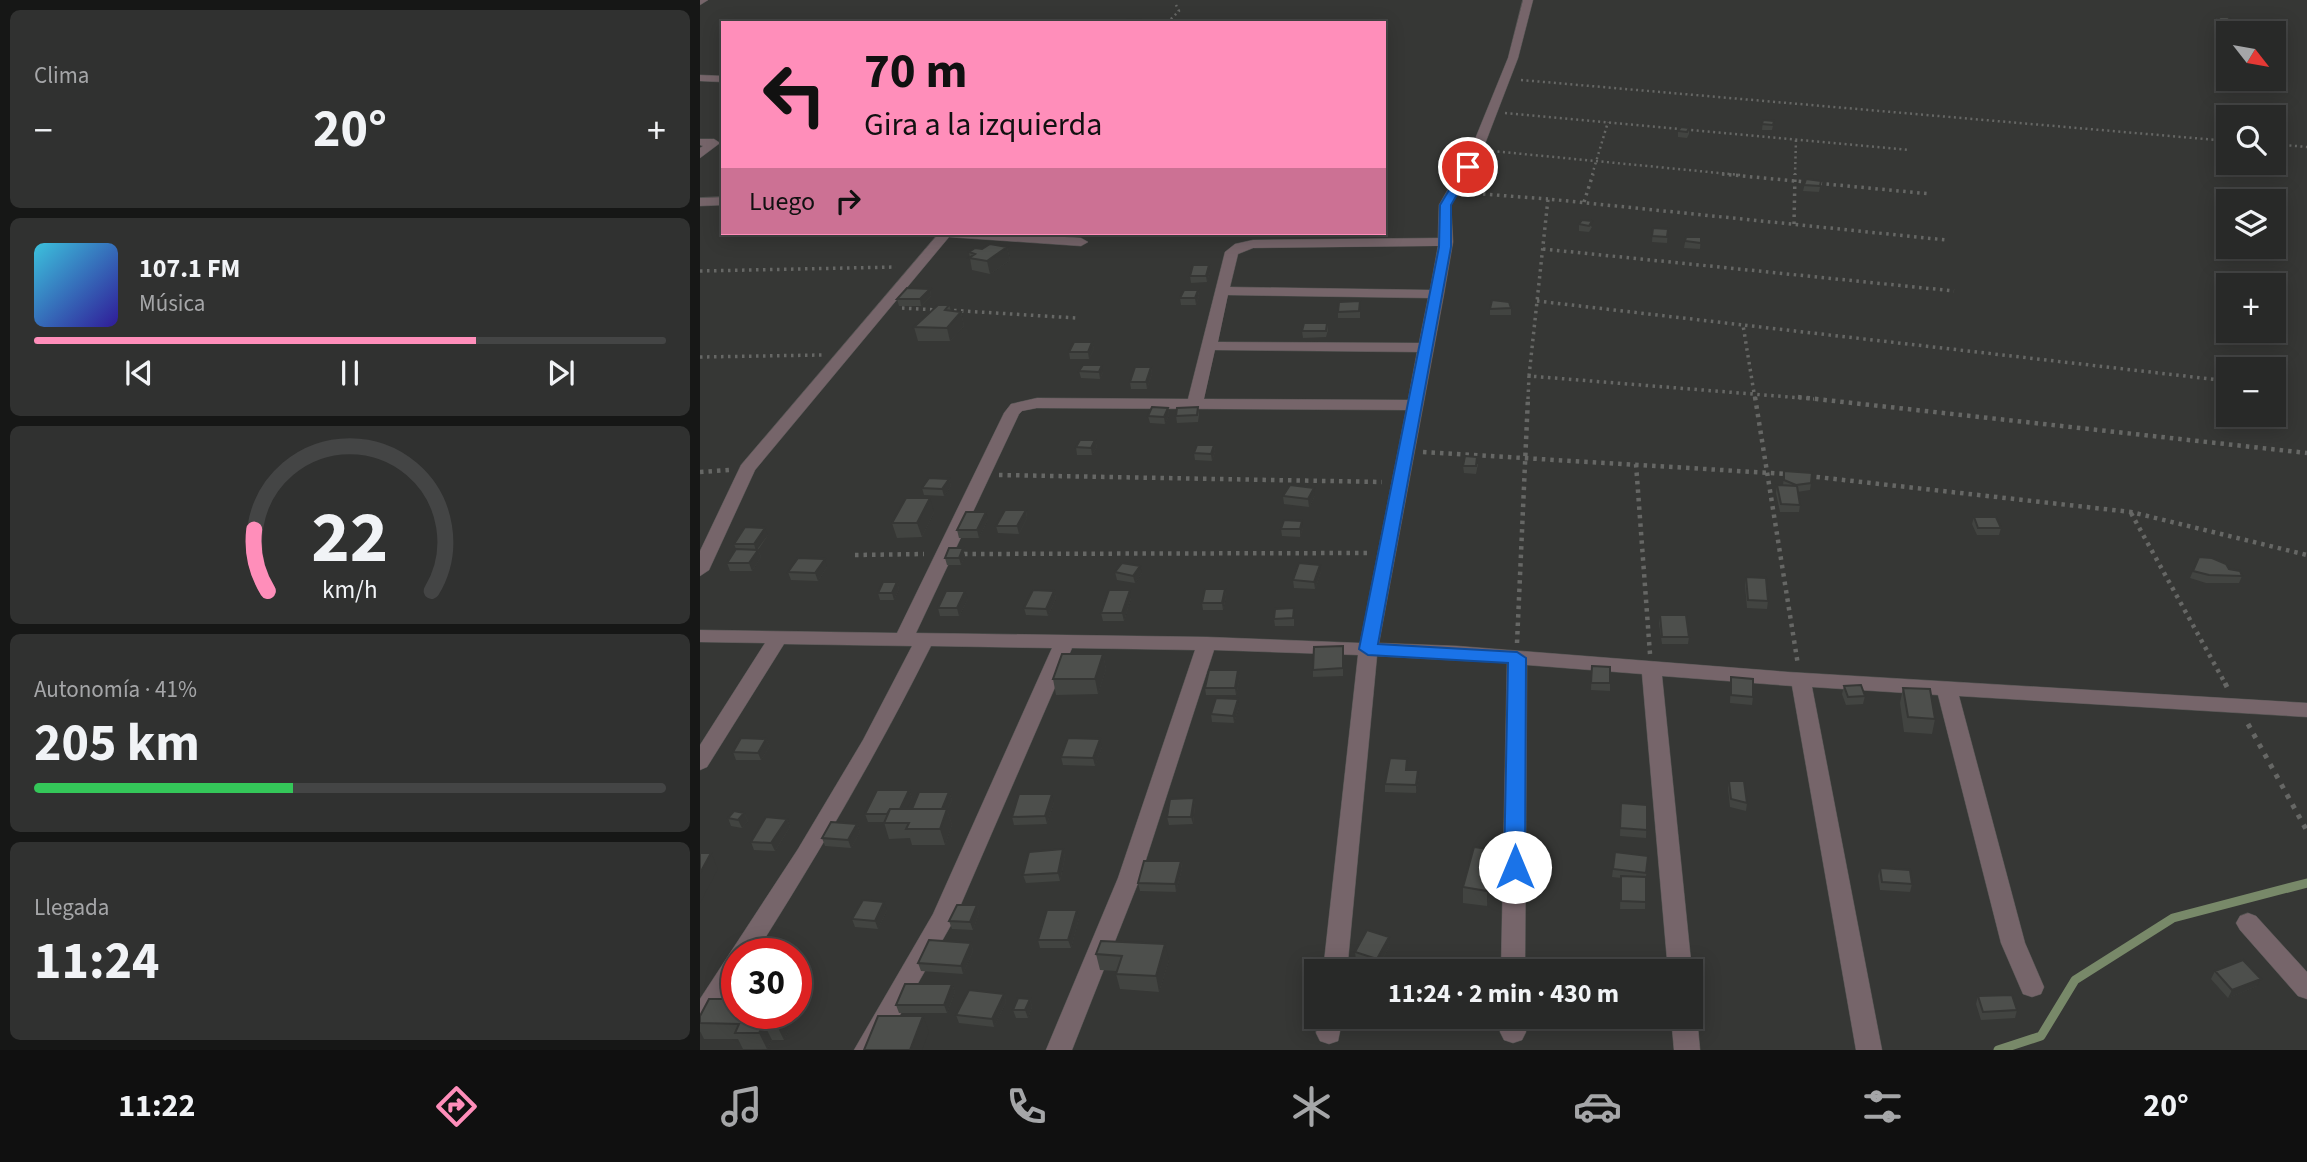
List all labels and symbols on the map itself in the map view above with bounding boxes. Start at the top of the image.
north arrow [2216,21,2286,91]
pin [1438,137,1498,197]
position arrow [1478,830,1552,904]
speed limit sign: 30 [721,938,812,1029]

